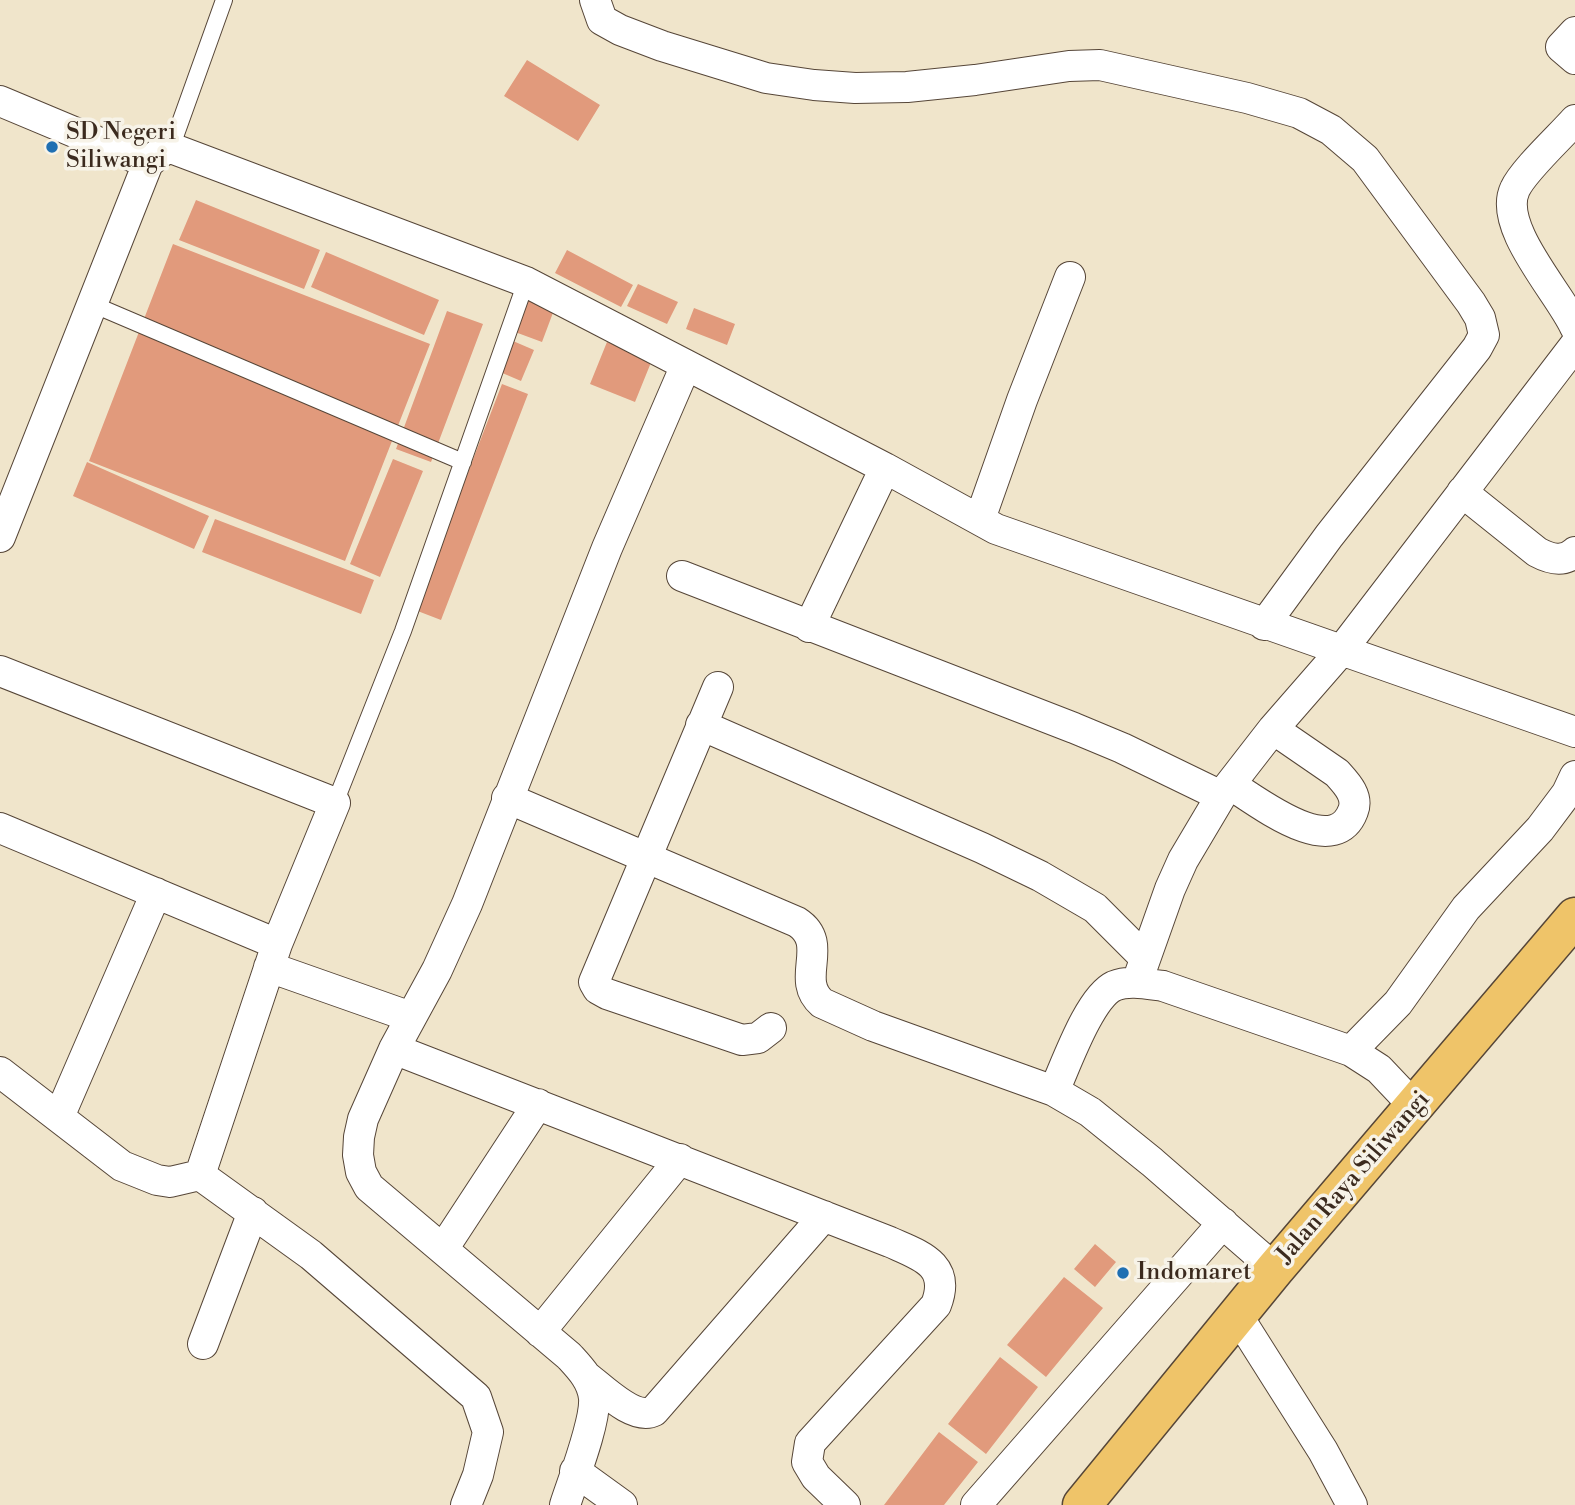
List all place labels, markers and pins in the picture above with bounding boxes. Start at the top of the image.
place label: SD Negeri Siliwangi [66,119,176,175]
marker: SD Negeri Siliwangi [44,139,60,155]
place label: Indomaret [1137,1259,1251,1287]
marker: Indomaret [1115,1265,1131,1281]

